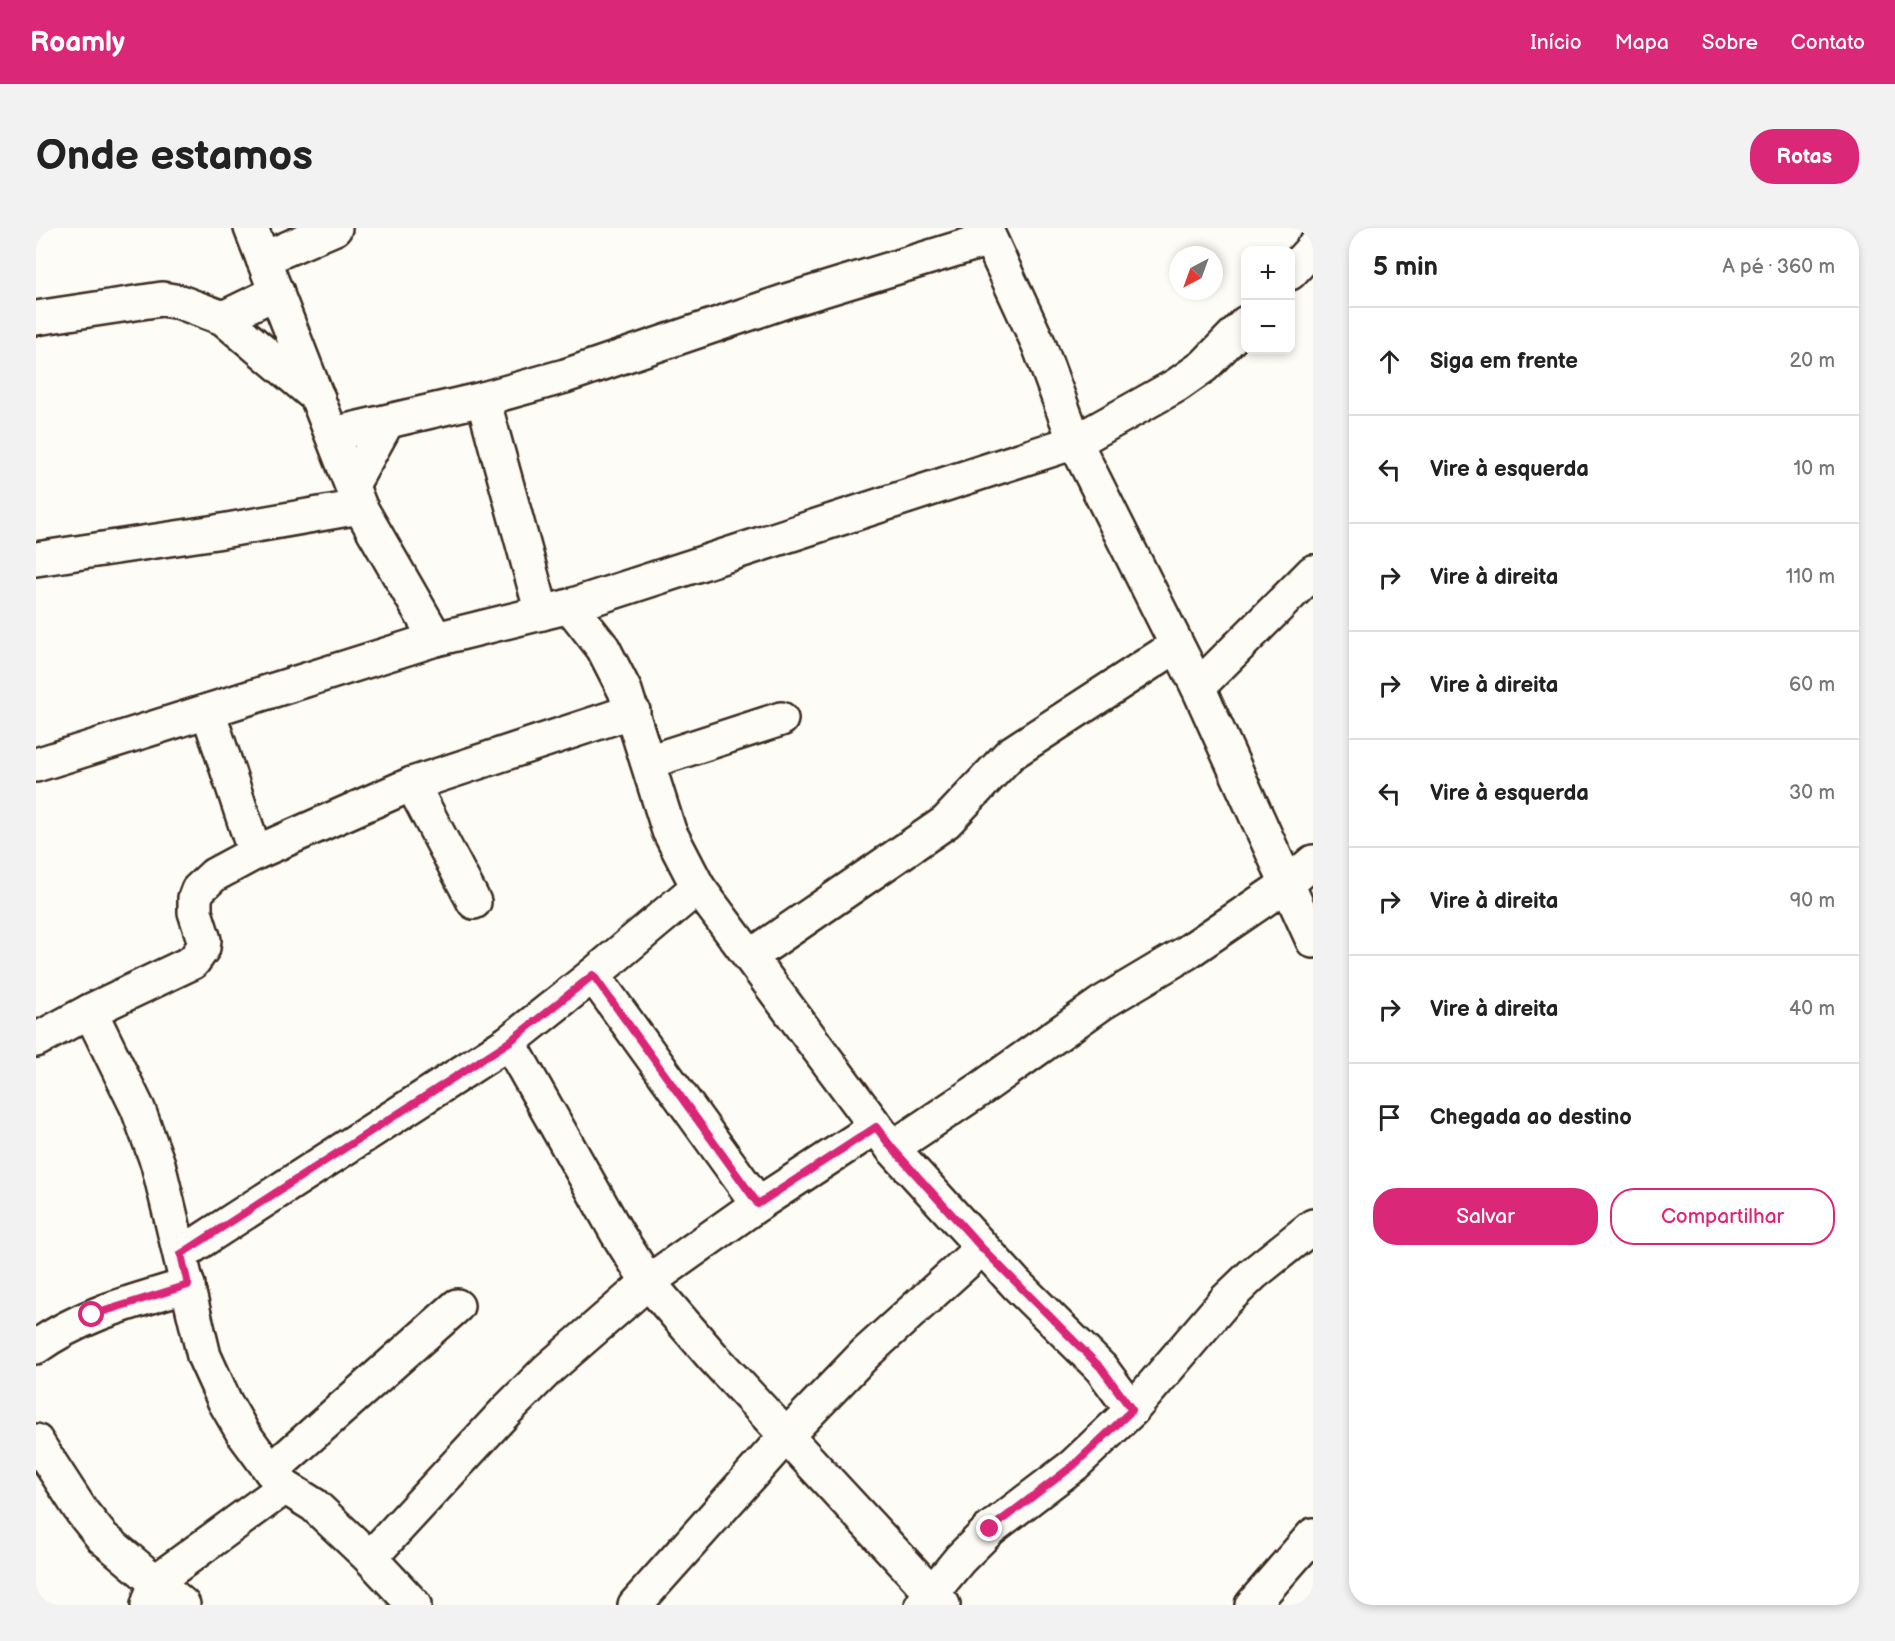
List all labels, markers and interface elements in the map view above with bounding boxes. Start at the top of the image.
text: Roamly [30,26,125,59]
text: Início [1530,30,1582,55]
text: Mapa [1615,30,1669,55]
text: Sobre [1702,30,1758,55]
text: Contato [1791,30,1865,55]
button: Rotas [1750,129,1859,184]
text: Onde estamos [36,131,313,182]
north arrow [1169,246,1223,300]
map controls [1241,246,1295,354]
button: + [1241,246,1295,300]
text: 5 min [1373,252,1438,283]
text: A pé · 360 m [1722,255,1835,279]
button: − [1241,300,1295,354]
icon: ahead [1373,345,1406,378]
text: Siga em frente [1430,348,1578,375]
text: 20 m [1790,349,1835,373]
icon: left [1373,453,1406,486]
text: Vire à esquerda [1430,456,1589,483]
text: 10 m [1794,457,1835,481]
icon: right [1373,561,1406,594]
text: Vire à direita [1430,564,1558,591]
text: 110 m [1786,565,1835,589]
icon: right [1373,669,1406,702]
text: Vire à direita [1430,672,1558,699]
text: 60 m [1789,673,1835,697]
icon: left [1373,777,1406,810]
text: Vire à esquerda [1430,780,1589,807]
text: 30 m [1789,781,1835,805]
icon: right [1373,885,1406,918]
text: Vire à direita [1430,888,1558,915]
text: 90 m [1790,889,1835,913]
icon: right [1373,993,1406,1026]
text: Vire à direita [1430,996,1558,1023]
text: 40 m [1789,997,1835,1021]
icon: arrive [1373,1101,1406,1134]
text: Chegada ao destino [1430,1104,1632,1131]
button: Salvar [1373,1188,1598,1245]
button: Compartilhar [1610,1188,1835,1245]
route start [78,1301,104,1327]
route end [976,1515,1002,1541]

